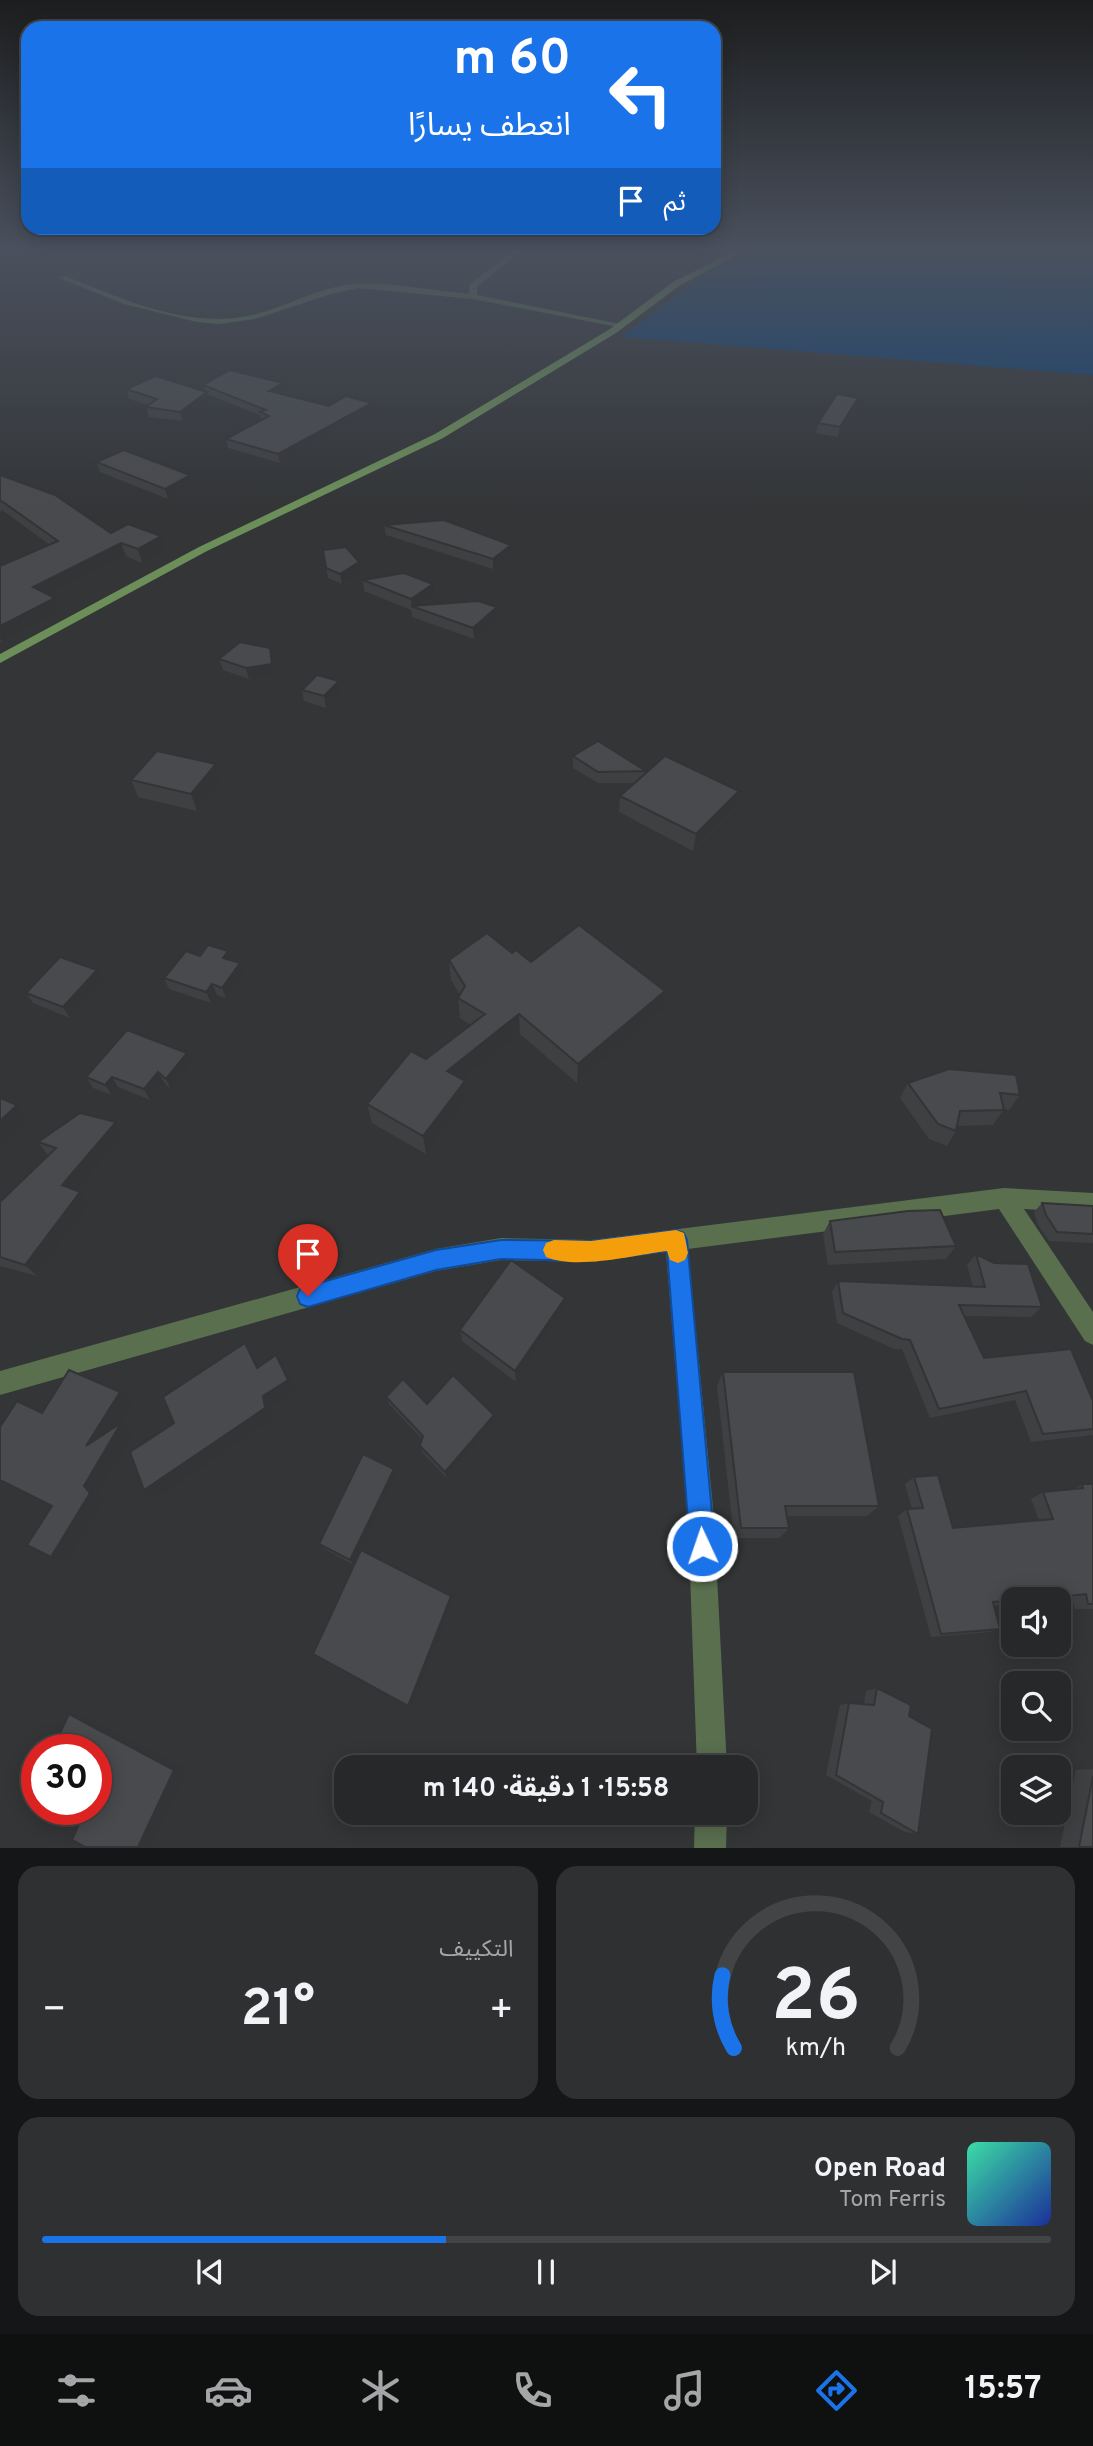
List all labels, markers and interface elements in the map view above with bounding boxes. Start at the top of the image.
text: 60 m [453,30,571,92]
icon: left [595,49,686,140]
text: انعطف يسارًا [408,107,571,147]
icon: arrive [612,182,650,220]
text: ثم [664,187,686,220]
pin [278,1224,338,1296]
icon: arrive [289,1235,327,1273]
position arrow [665,1509,739,1583]
map controls [1001,1587,1071,1825]
button: sound [1001,1587,1071,1657]
button: search [1001,1671,1071,1741]
speed limit sign: 30 [21,1734,112,1825]
button: layers [1001,1755,1071,1825]
text: 15:58 · 1 دقيقة · 140 m [423,1773,669,1806]
text: التكييف [439,1936,514,1965]
text: 26 [771,1955,860,2047]
text: 21° [241,1978,315,2044]
text: − [42,1987,67,2036]
text: + [489,1987,513,2036]
text: km/h [785,2033,846,2065]
text: Open Road [814,2153,946,2186]
text: Tom Ferris [839,2186,946,2215]
icon: previous [191,2253,229,2291]
icon: pause [527,2253,565,2291]
icon: next [864,2253,902,2291]
icon: filters [52,2366,101,2415]
icon: car [204,2366,253,2415]
icon: climate [356,2366,405,2415]
icon: phone [508,2366,557,2415]
icon: music [660,2366,709,2415]
icon: directions [812,2366,861,2415]
text: 15:57 [965,2370,1041,2410]

